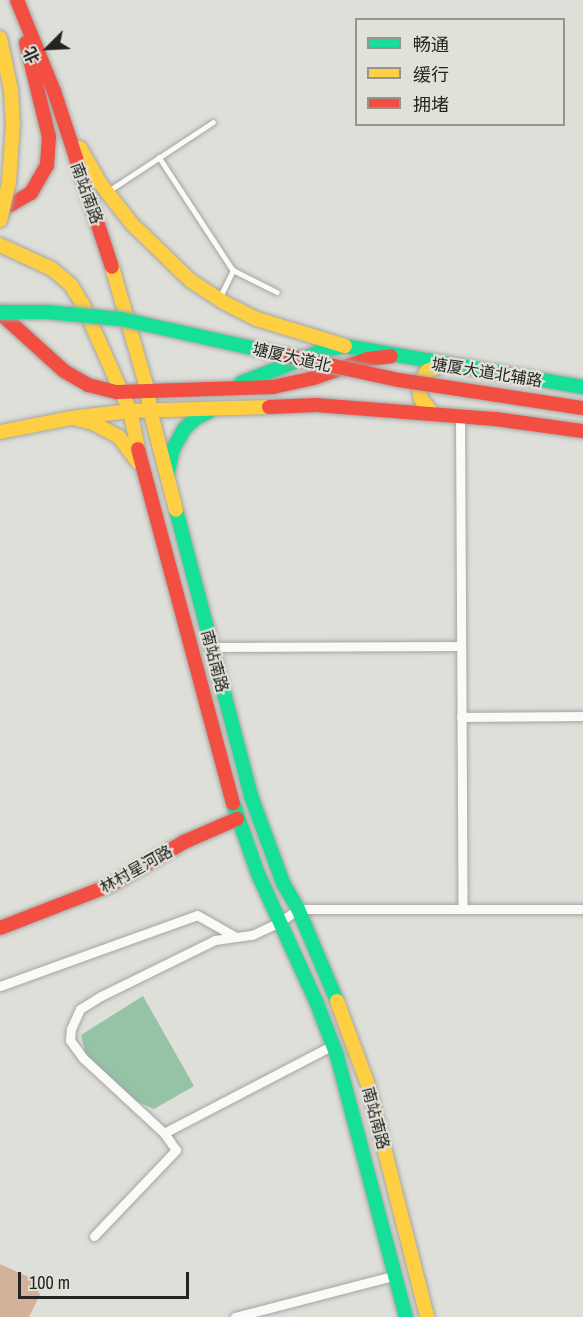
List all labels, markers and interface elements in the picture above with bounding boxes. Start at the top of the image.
north arrow [18,18,78,78]
legend [355,18,565,126]
text: 畅通 [413,32,449,57]
text: 北 [18,44,45,67]
text: 缓行 [413,62,449,87]
text: 拥堵 [413,92,449,117]
street label: 南站南路 [67,160,107,226]
street label: 塘厦大道北 [251,339,333,375]
street label: 塘厦大道北辅路 [430,354,544,390]
street label: 南站南路 [197,628,233,694]
street label: 林村星河路 [96,841,176,897]
street label: 南站南路 [358,1085,394,1151]
scale bar [21,1260,192,1298]
text: 100 m [29,1270,70,1295]

